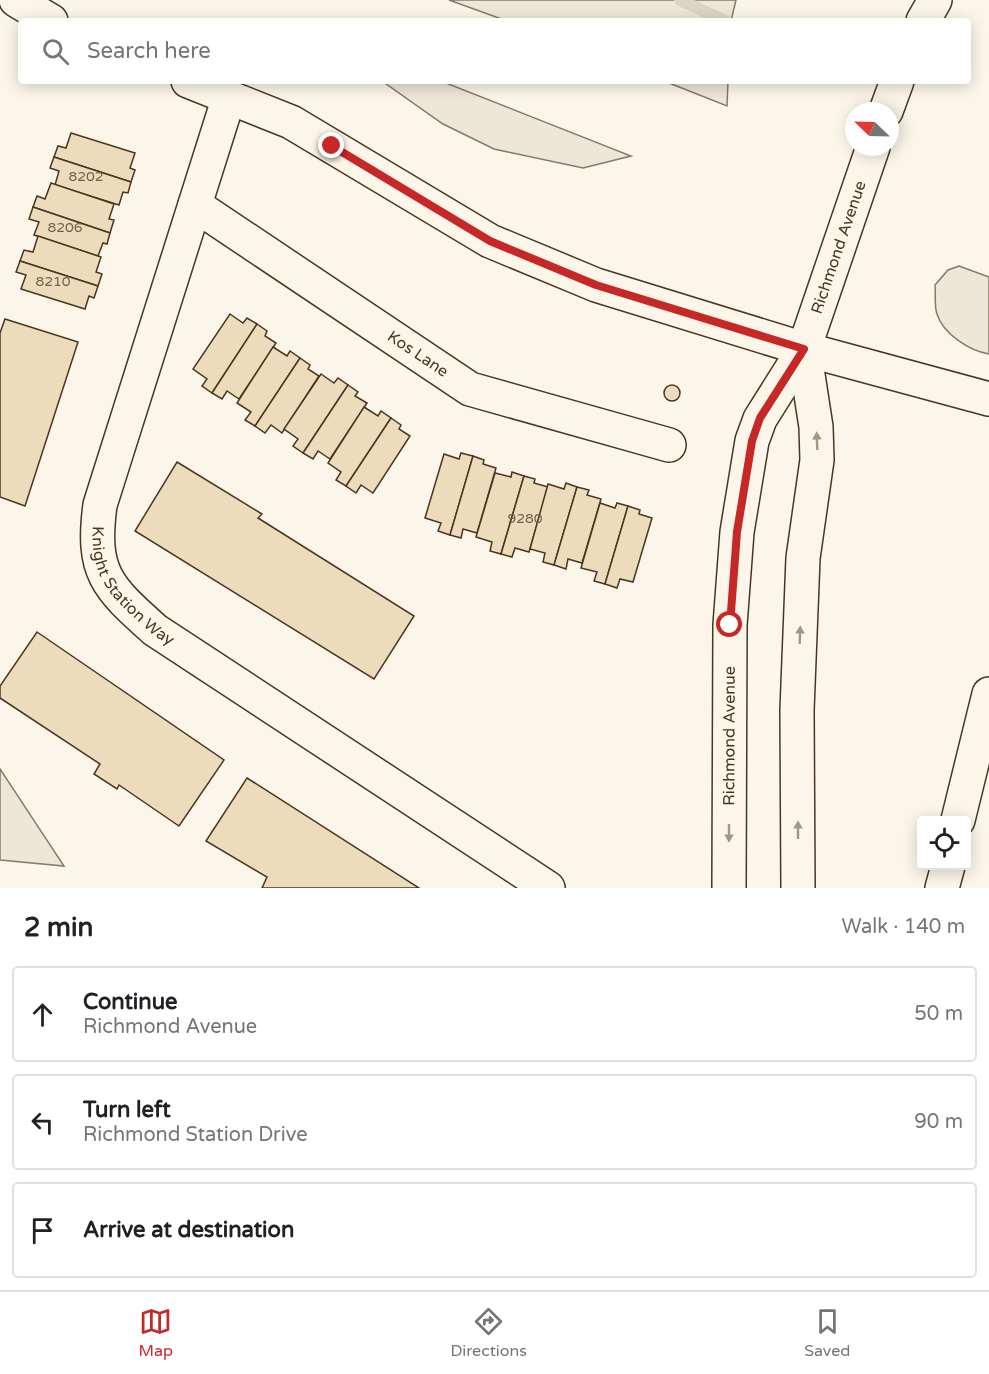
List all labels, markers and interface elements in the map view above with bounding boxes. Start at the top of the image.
search box [18,18,971,84]
icon: search [39,35,72,68]
text: Search here [87,38,211,64]
north arrow [845,102,899,156]
route end [318,132,344,158]
house number: 8202 [68,168,104,185]
street label: Richmond Avenue [807,178,871,317]
house number: 8206 [47,219,83,236]
house number: 8210 [35,273,71,290]
street label: Kos Lane [383,326,452,382]
one-way arrow [812,431,821,450]
house number: 9280 [507,510,543,527]
street label: Knight Station Way [88,526,178,650]
route start [716,611,742,637]
one-way arrow [795,625,805,644]
street label: Richmond Avenue [719,666,740,806]
map controls [917,816,971,870]
button: locate [917,816,971,870]
one-way arrow [793,820,803,839]
one-way arrow [724,823,734,842]
text: 2 min [24,912,93,943]
text: Walk · 140 m [842,915,965,939]
text: Continue [83,989,178,1015]
icon: ahead [26,998,59,1031]
text: 50 m [914,1002,963,1026]
text: Richmond Avenue [83,1015,257,1039]
text: Turn left [83,1097,171,1123]
icon: left [26,1106,59,1139]
text: 90 m [914,1110,963,1134]
text: Richmond Station Drive [83,1123,308,1147]
icon: arrive [26,1214,59,1247]
text: Arrive at destination [83,1217,294,1243]
tab: Map [139,1305,173,1361]
tab: Directions [450,1305,527,1361]
tab: Saved [804,1305,850,1361]

